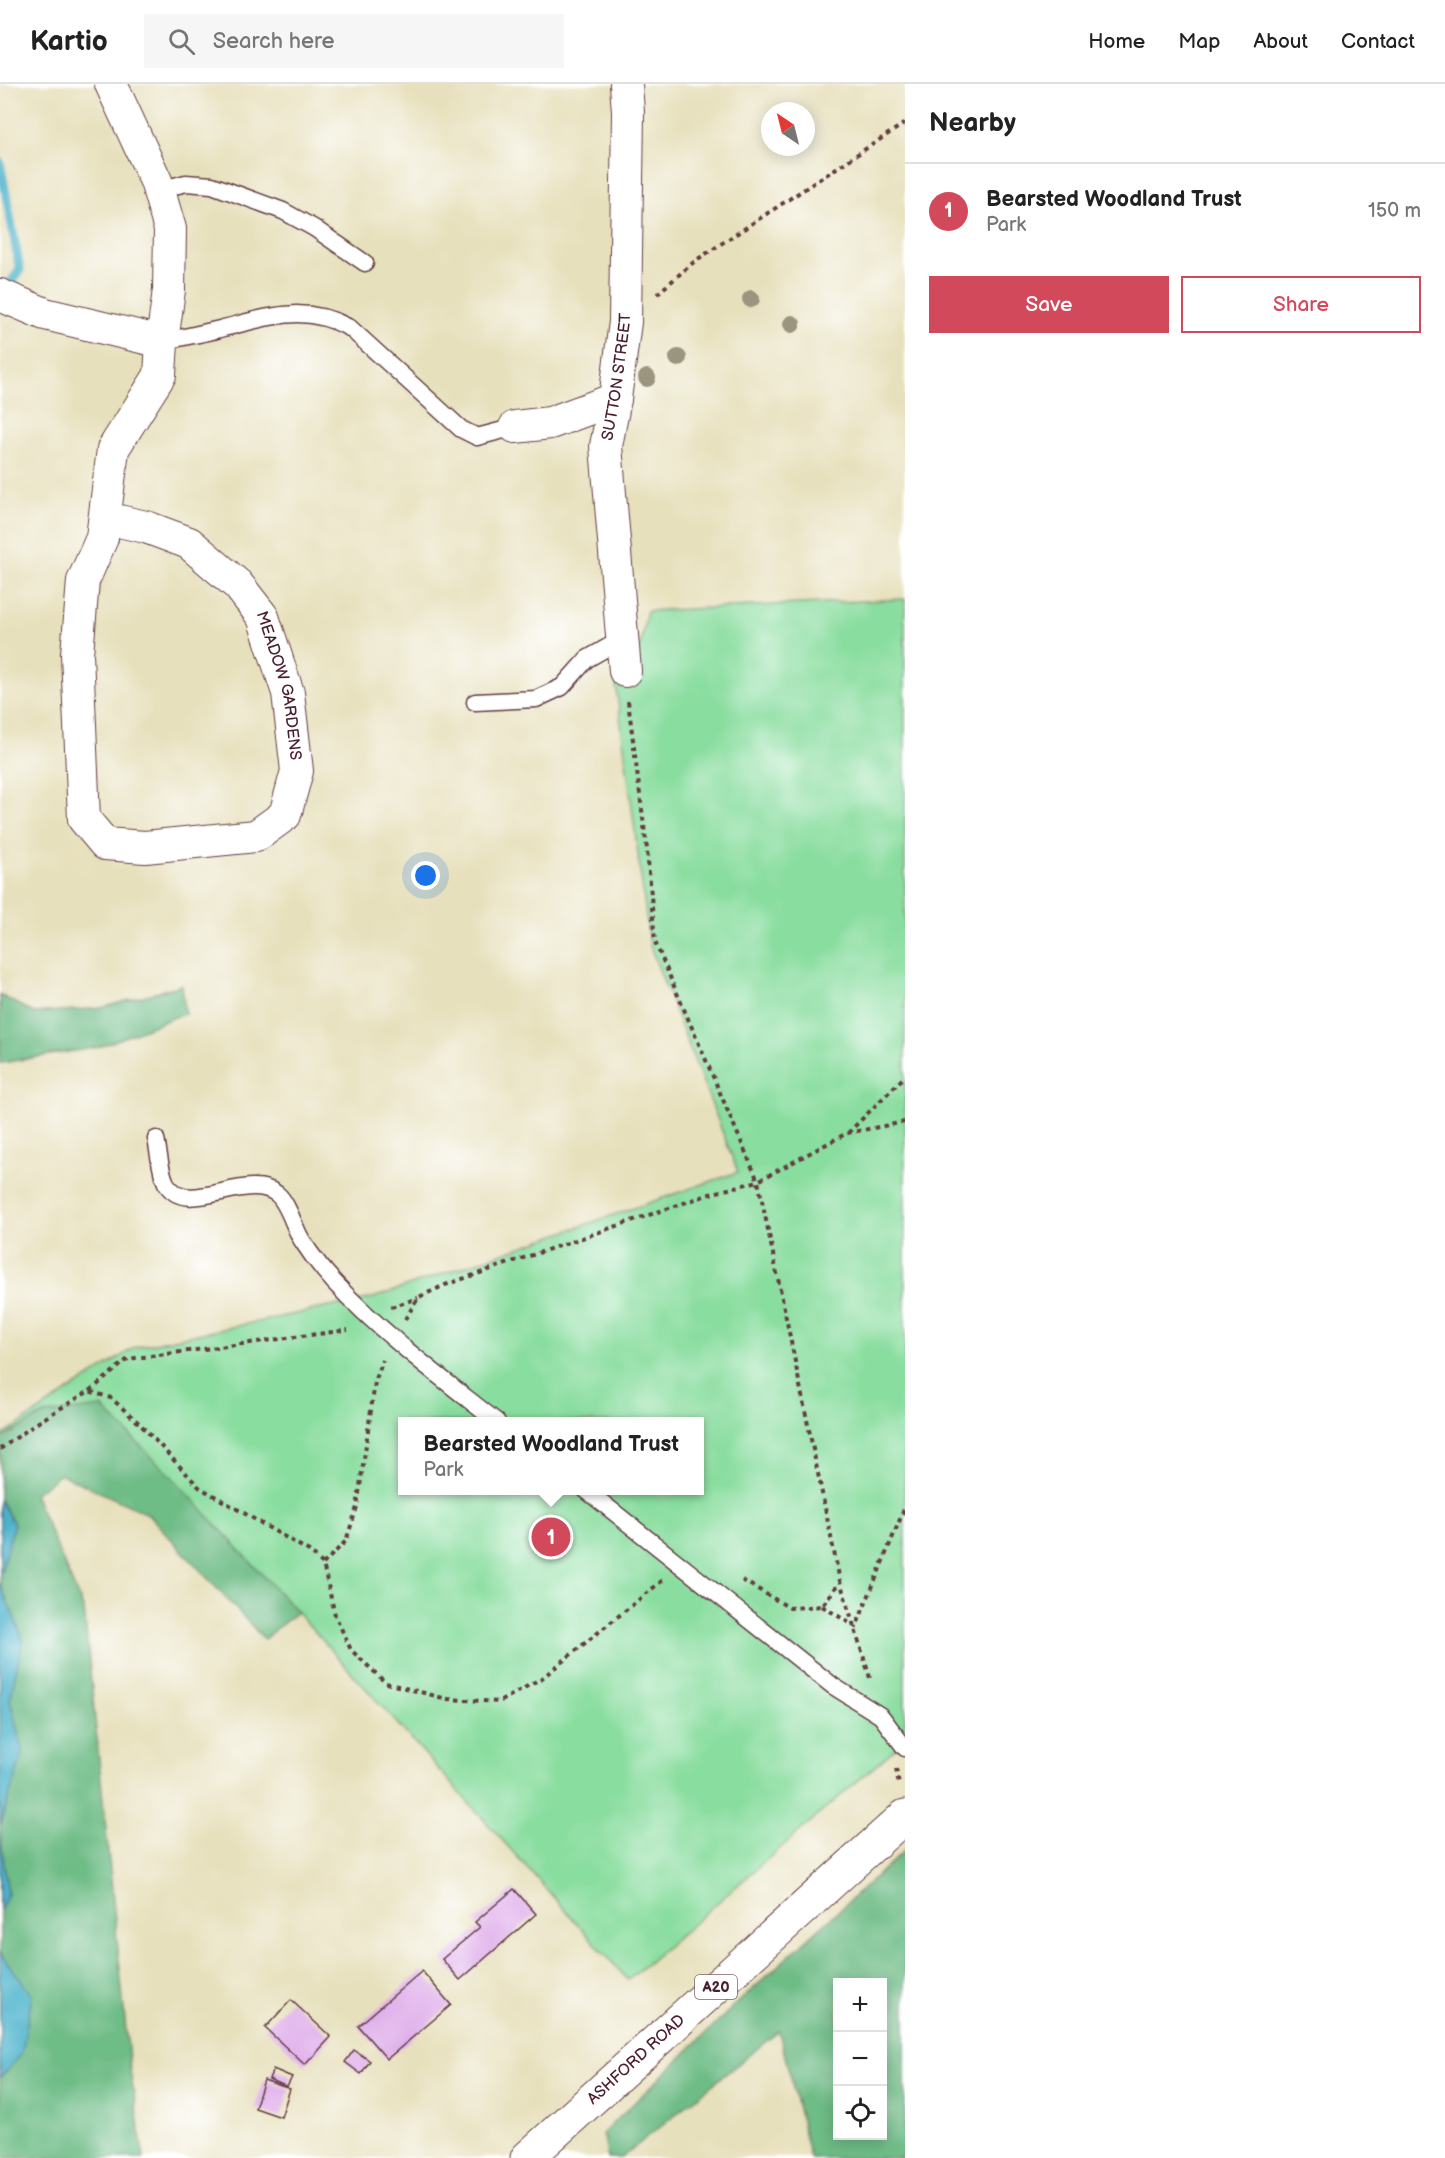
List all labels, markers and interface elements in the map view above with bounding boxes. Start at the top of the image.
search box [144,14,564,68]
text: Kartio [30,25,108,58]
icon: search [165,25,198,58]
text: Search here [213,28,335,55]
text: Home [1088,29,1145,54]
text: Map [1178,29,1220,54]
text: About [1253,29,1308,54]
text: Contact [1341,29,1415,54]
north arrow [761,102,815,156]
text: Nearby [929,108,1016,139]
text: Bearsted Woodland Trust [986,186,1242,213]
text: 1 [944,199,953,223]
text: 150 m [1368,199,1421,223]
text: Park [986,213,1026,237]
button: Save [929,276,1169,333]
button: Share [1181,276,1421,333]
street label: SUTTON STREET [598,312,635,442]
street label: MEADOW GARDENS [252,609,305,761]
your location [411,861,440,890]
popup [398,1417,704,1495]
text: Bearsted Woodland Trust [423,1431,679,1458]
text: Park [423,1458,463,1482]
pin: 1 [532,1514,570,1560]
road number: A20 [695,1975,737,1999]
map controls [833,1978,887,2140]
button: + [833,1978,887,2032]
street label: ASHFORD ROAD [583,2010,689,2108]
button: − [833,2032,887,2086]
button: locate [833,2086,887,2140]

